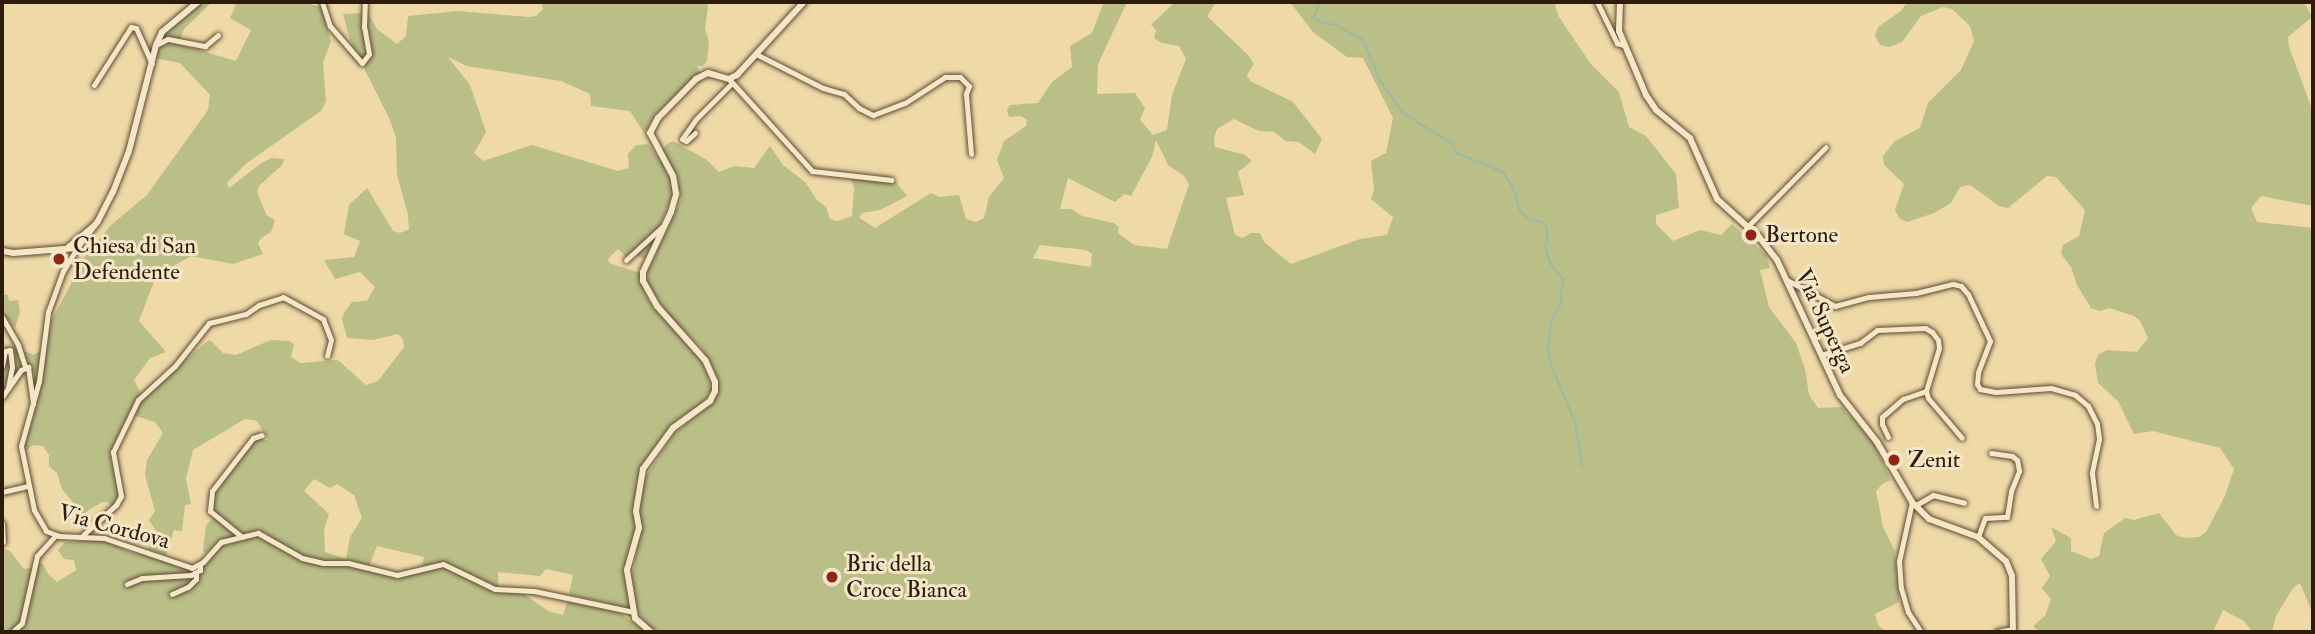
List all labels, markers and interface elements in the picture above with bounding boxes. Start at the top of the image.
place label: Bertone [1765,221,1838,249]
marker: Bertone [1743,227,1759,243]
place label: Chiesa di San Defendente [73,232,196,286]
marker: Chiesa di San Defendente [51,251,67,267]
street label: Via Superga [1789,265,1861,377]
place label: Zenit [1908,446,1960,474]
marker: Zenit [1886,452,1902,468]
street label: Via Cordova [55,499,173,555]
place label: Bric della Croce Bianca [846,550,967,604]
marker: Bric della Croce Bianca [824,569,840,585]

